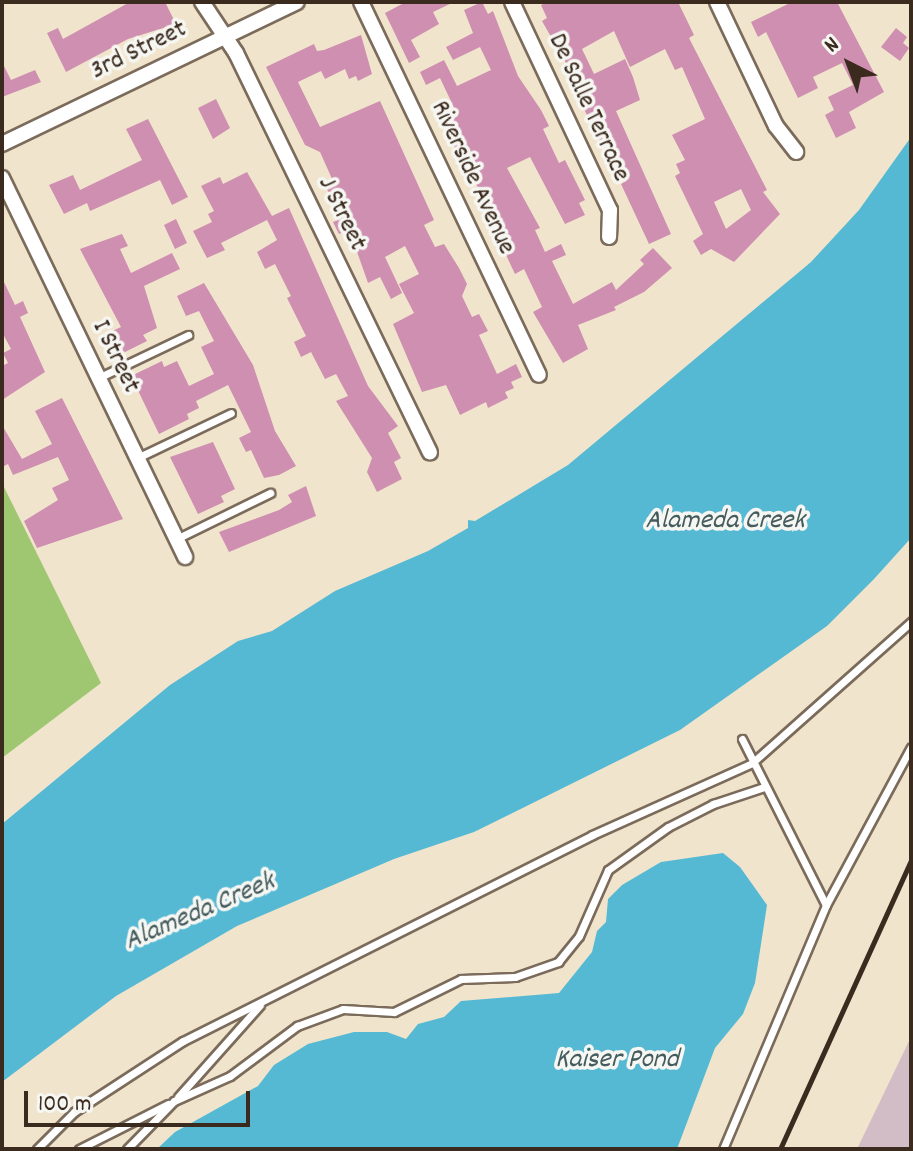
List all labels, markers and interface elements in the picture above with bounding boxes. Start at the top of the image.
street label: 3rd Street [86,15,192,87]
north arrow [809,24,889,104]
street label: De Salle Terrace [540,29,636,187]
text: N [818,31,847,61]
street label: Riverside Avenue [423,96,521,260]
street label: J Street [310,172,372,256]
street label: I Street [84,315,146,399]
water label: Alameda Creek [645,505,805,539]
water label: Alameda Creek [120,866,280,960]
water label: Kaiser Pond [555,1044,679,1078]
scale bar [28,1075,254,1125]
text: 100 m [38,1088,91,1122]

